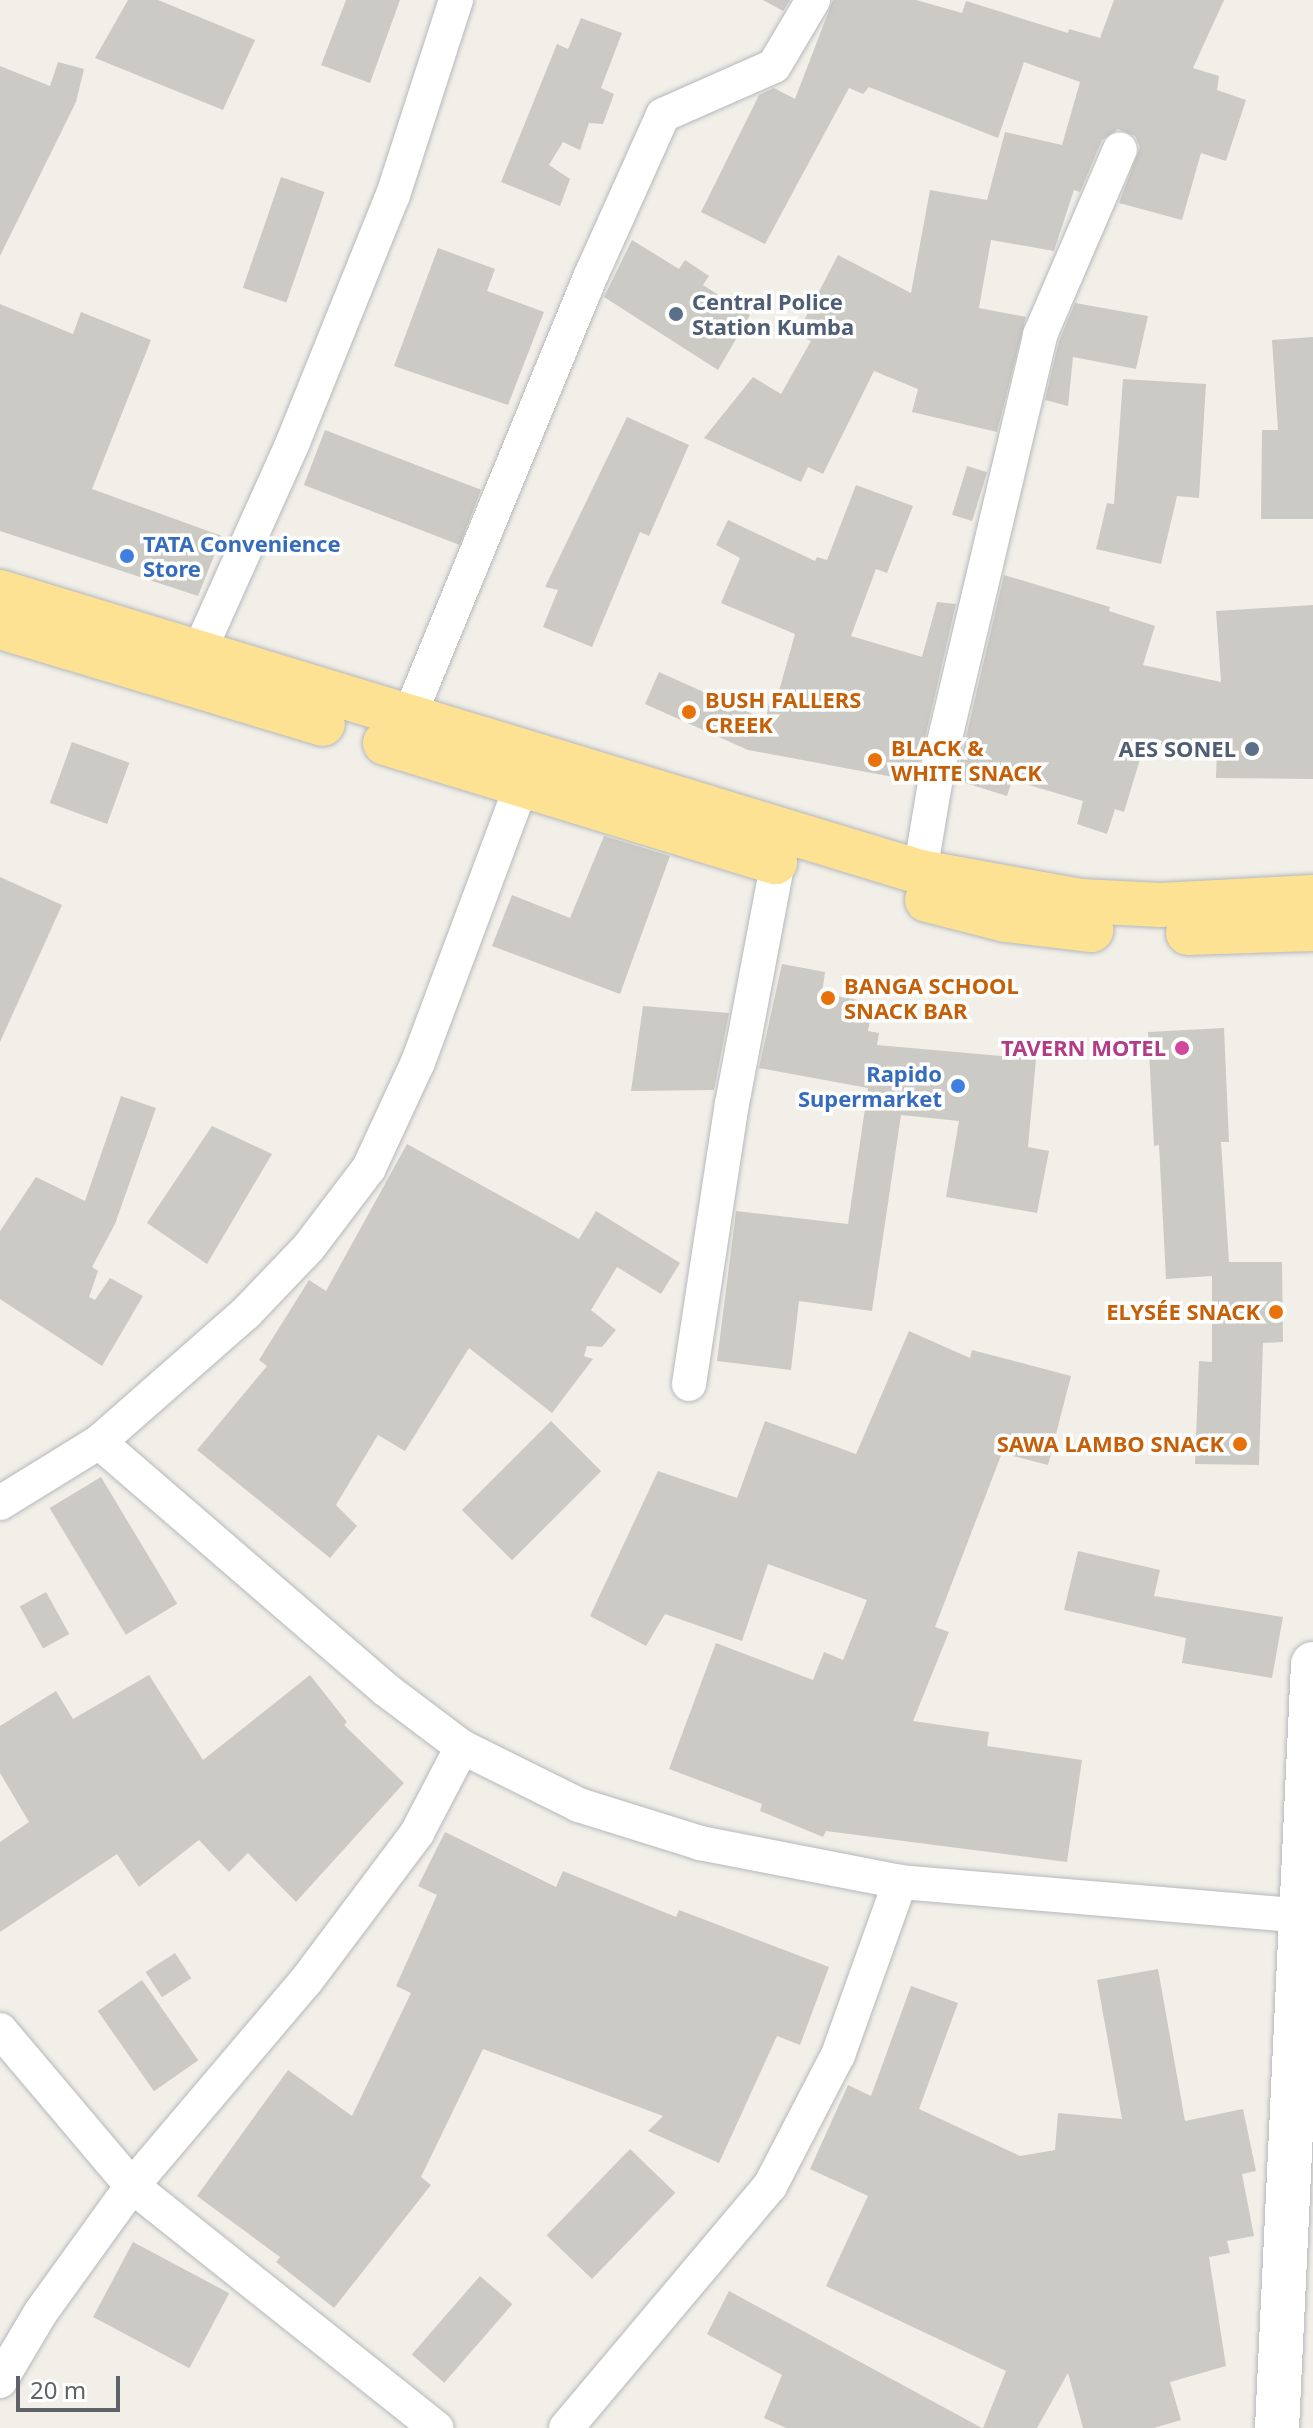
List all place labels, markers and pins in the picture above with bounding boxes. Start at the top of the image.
place label: Central Police Station Kumba [692,288,854,340]
marker: Central Police Station Kumba [667,305,685,323]
place label: TATA Convenience Store [143,530,341,582]
marker: TATA Convenience Store [118,547,136,565]
place label: BUSH FALLERS CREEK [705,686,861,738]
marker: BUSH FALLERS CREEK [680,703,698,721]
place label: BLACK & WHITE SNACK [891,734,1042,786]
place label: AES SONEL [1119,736,1236,762]
marker: AES SONEL [1243,740,1261,758]
marker: BLACK & WHITE SNACK [866,751,884,769]
place label: BANGA SCHOOL SNACK BAR [844,972,1019,1024]
marker: BANGA SCHOOL SNACK BAR [819,989,837,1007]
place label: TAVERN MOTEL [1001,1035,1166,1061]
marker: TAVERN MOTEL [1173,1039,1191,1057]
place label: Rapido Supermarket [798,1060,942,1112]
marker: Rapido Supermarket [949,1077,967,1095]
place label: ELYSÉE SNACK [1106,1299,1260,1325]
marker: ELYSÉE SNACK [1267,1303,1285,1321]
place label: SAWA LAMBO SNACK [997,1431,1224,1457]
marker: SAWA LAMBO SNACK [1231,1435,1249,1453]

